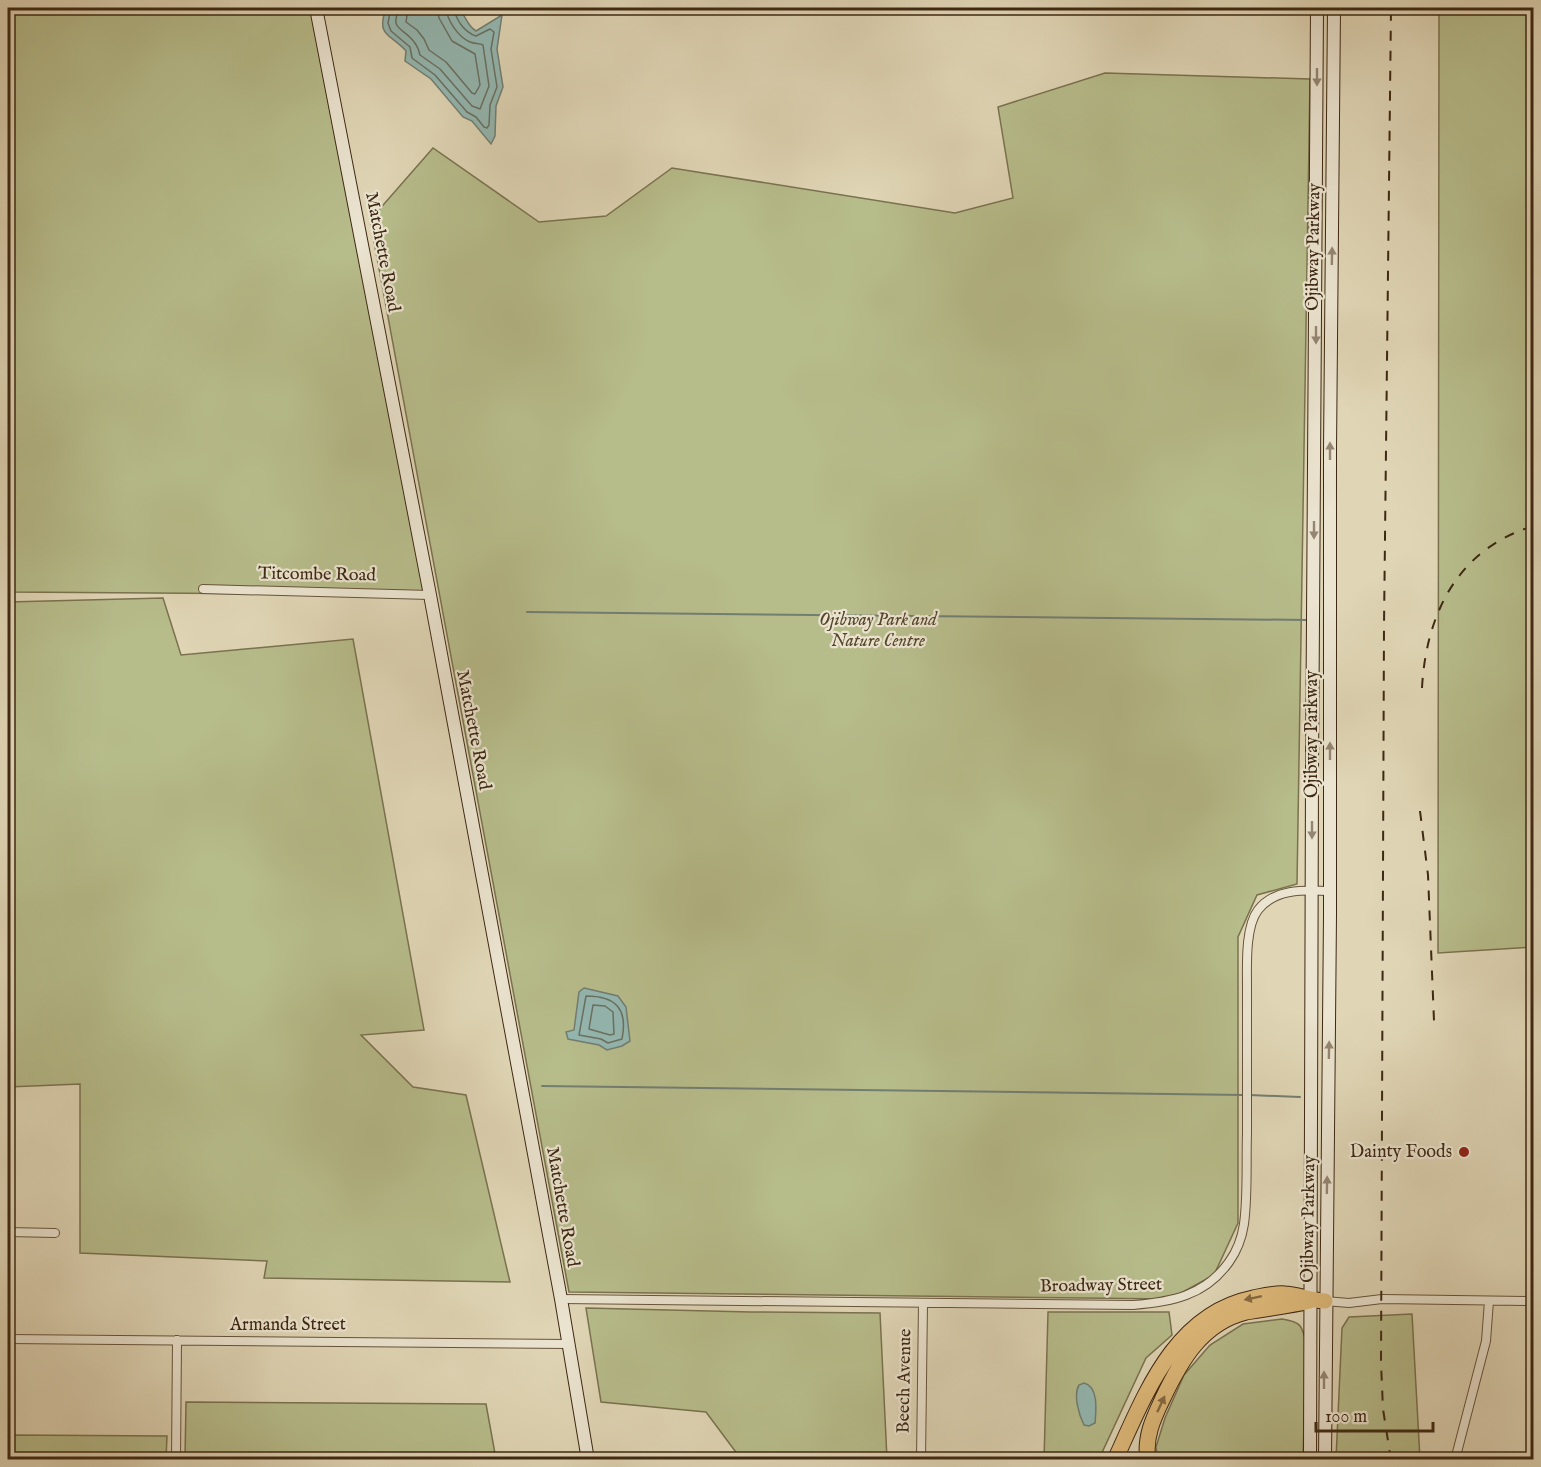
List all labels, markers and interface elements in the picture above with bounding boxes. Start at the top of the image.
one-way arrow [1312,68,1322,87]
street label: Ojibway Parkway [1301,183,1327,311]
street label: Matchette Road [359,190,405,314]
one-way arrow [1327,247,1337,266]
one-way arrow [1311,326,1320,345]
one-way arrow [1325,442,1335,461]
one-way arrow [1309,521,1319,540]
street label: Titcombe Road [258,562,376,588]
park label: Ojibway Park and Nature Centre [819,609,938,653]
street label: Matchette Road [450,668,496,792]
street label: Ojibway Parkway [1301,670,1324,798]
one-way arrow [1325,742,1335,761]
one-way arrow [1307,821,1317,840]
one-way arrow [1324,1041,1334,1060]
place label: Dainty Foods [1350,1141,1452,1164]
street label: Matchette Road [540,1145,584,1269]
marker: Dainty Foods [1457,1145,1471,1159]
street label: Ojibway Parkway [1296,1155,1322,1283]
one-way arrow [1322,1176,1332,1195]
street label: Broadway Street [1040,1273,1162,1299]
one-way arrow [1243,1294,1262,1303]
street label: Armanda Street [229,1314,346,1337]
street label: Beech Avenue [893,1328,917,1434]
one-way arrow [1319,1371,1329,1390]
one-way arrow [1156,1395,1165,1412]
scale bar [1316,1395,1433,1433]
text: 100 m [1325,1406,1367,1429]

